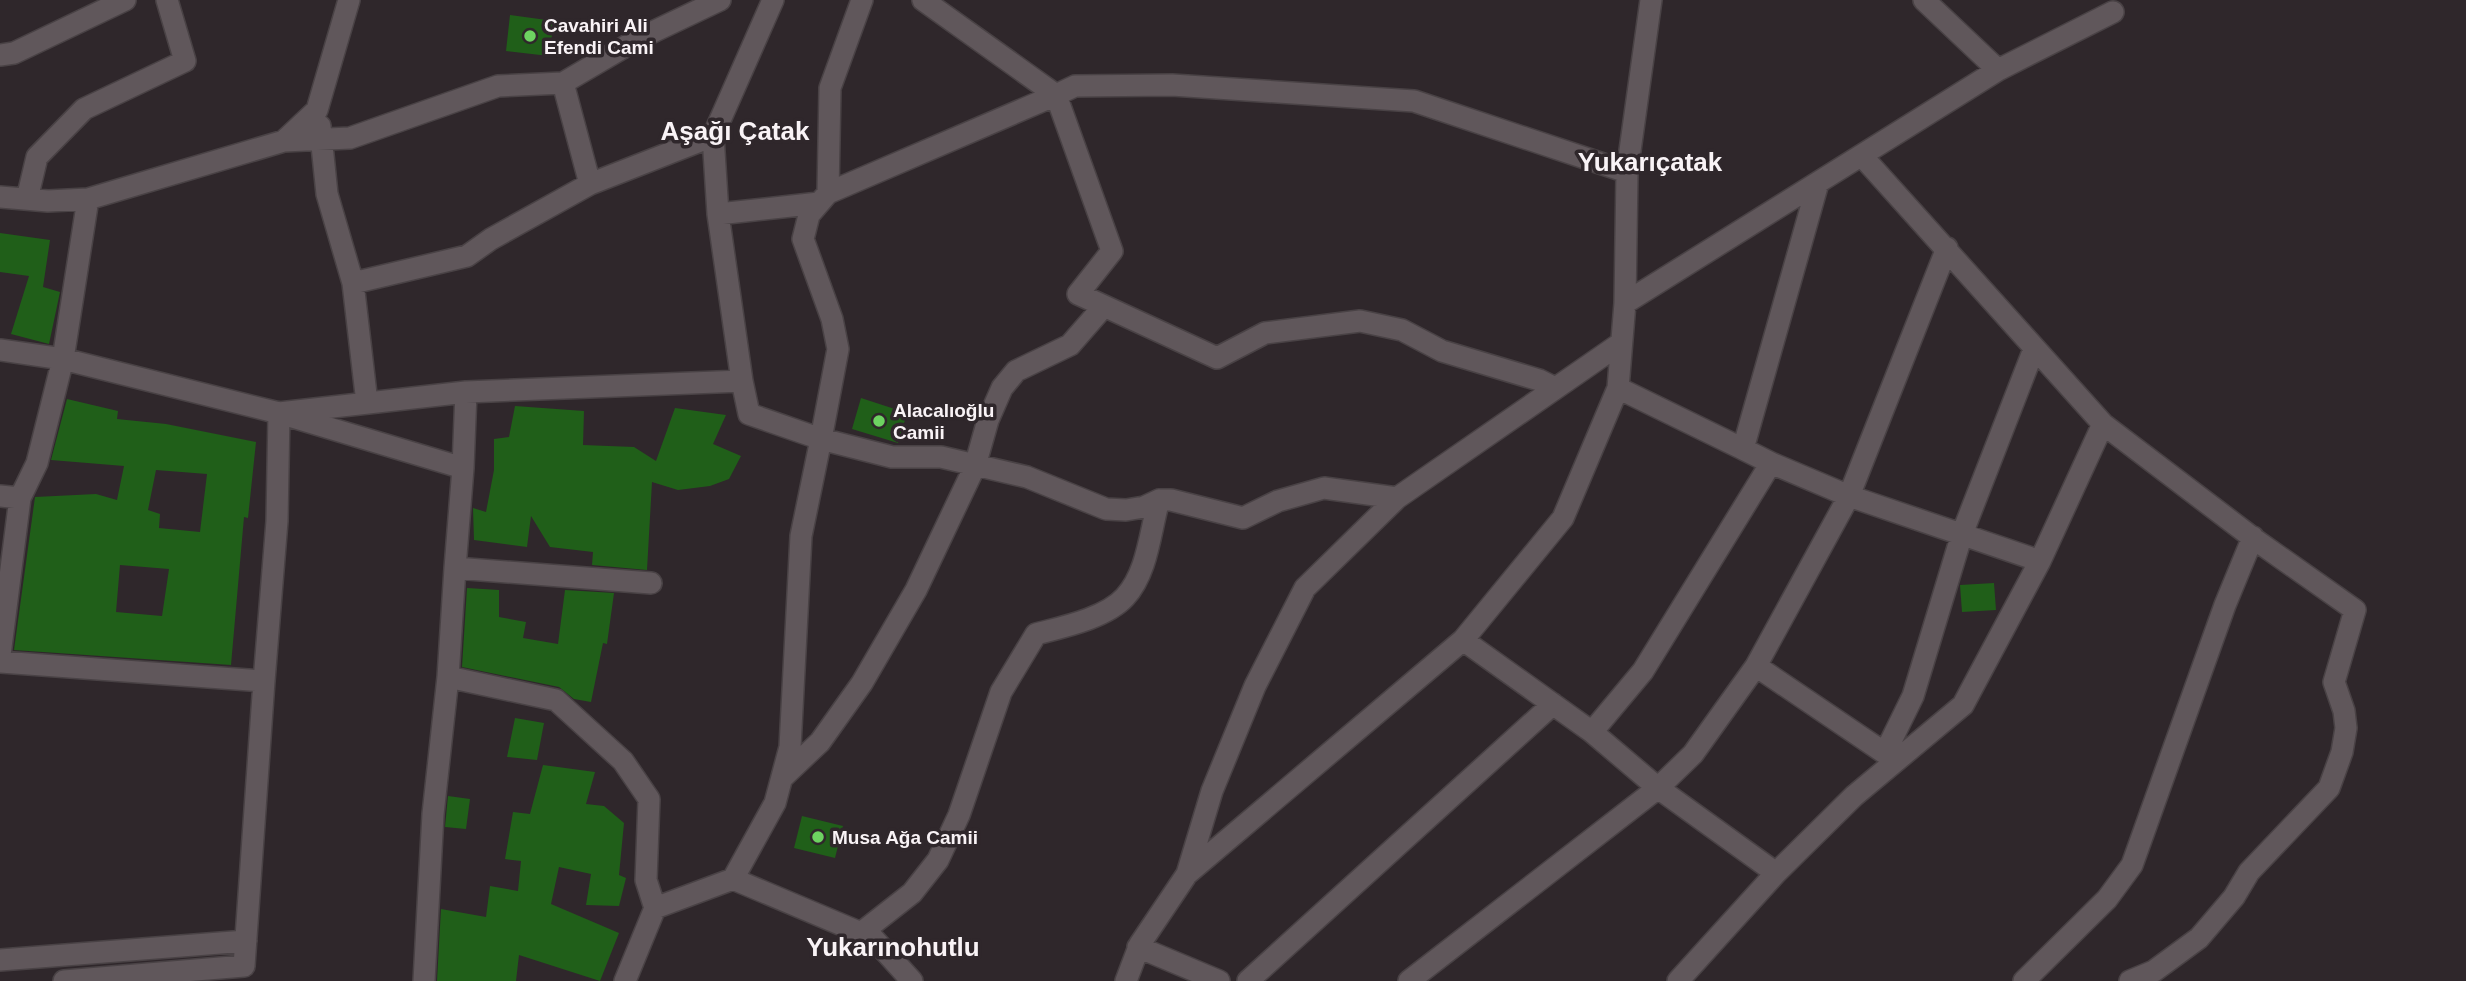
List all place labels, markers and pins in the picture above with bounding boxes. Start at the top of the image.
place label: Cavahiri Ali Efendi Cami [544,15,654,58]
marker: Cavahiri Ali Efendi Cami [522,28,538,44]
place label: Alacalıoğlu Camii [893,400,994,443]
marker: Alacalıoğlu Camii [871,413,887,429]
place label: Musa Ağa Camii [832,827,978,848]
marker: Musa Ağa Camii [810,829,826,845]

